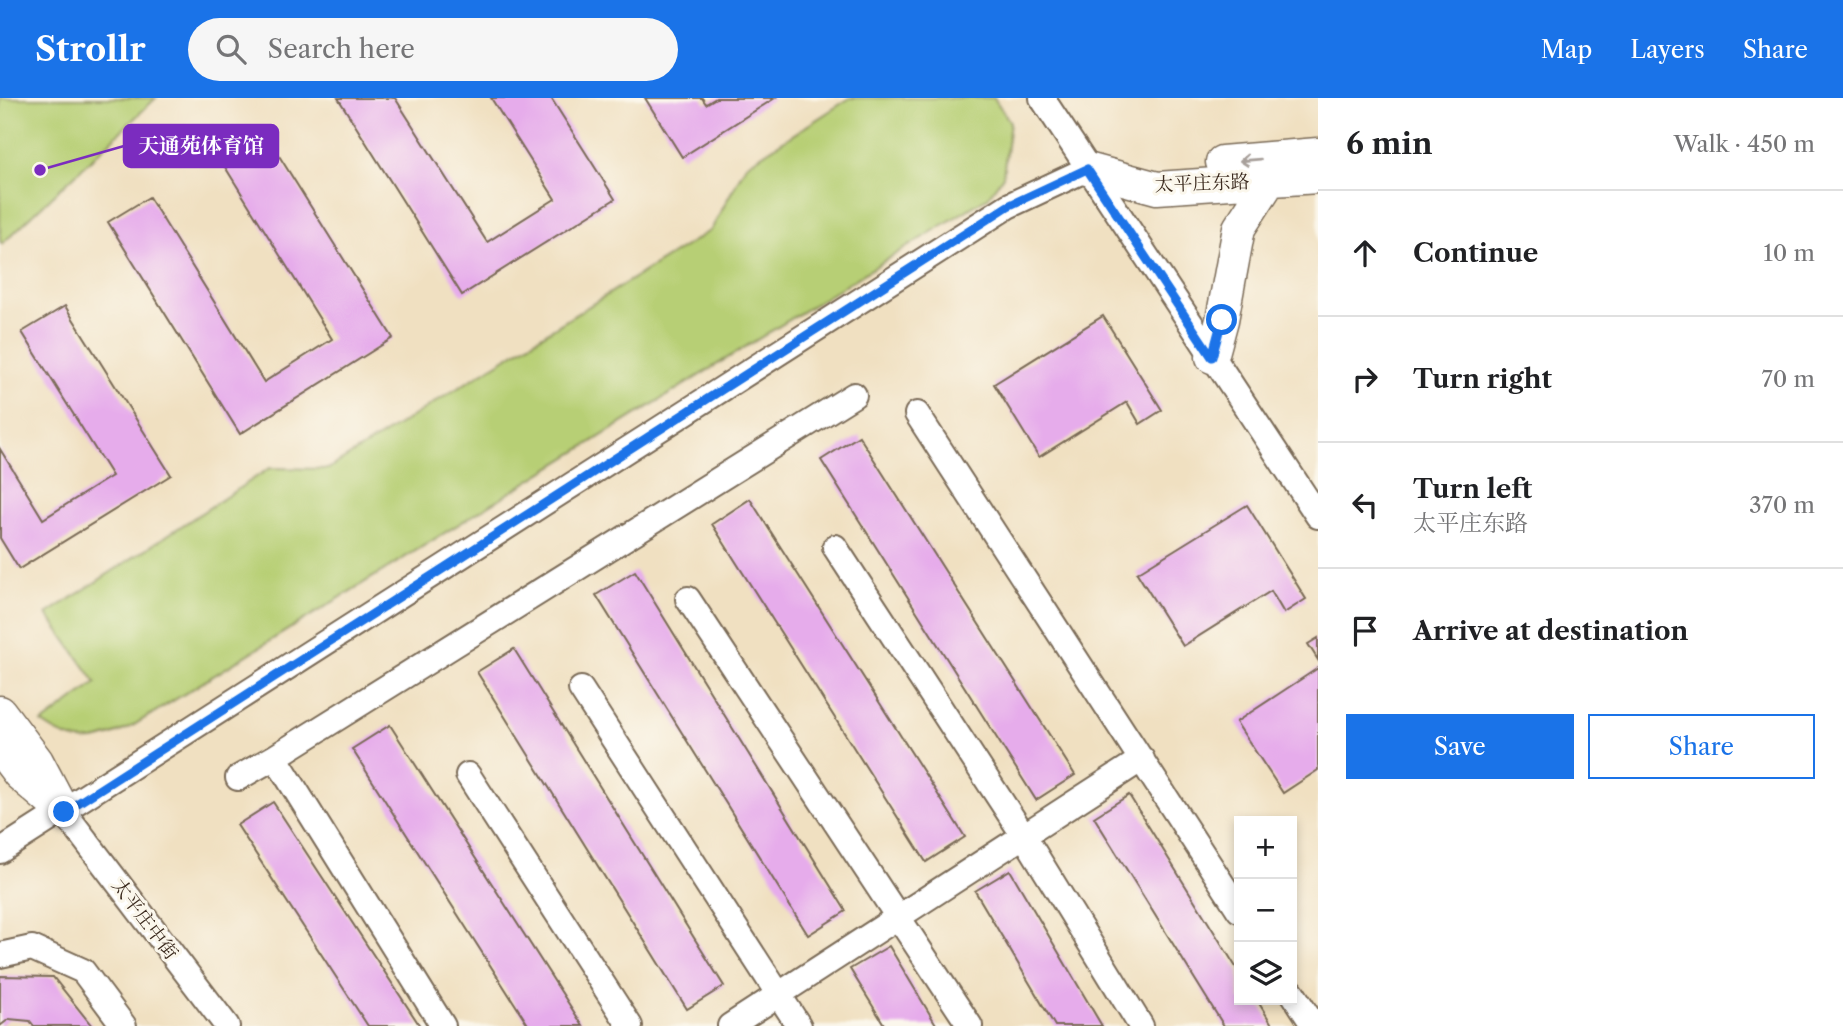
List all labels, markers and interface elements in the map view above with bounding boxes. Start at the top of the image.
search box [188,18,678,81]
text: Strollr [35,29,146,70]
icon: search [212,30,250,68]
text: Search here [268,33,415,65]
text: Map [1541,35,1592,64]
text: Layers [1630,35,1705,64]
text: Share [1743,35,1808,64]
callout: 天通苑体育馆 [124,125,278,167]
text: 6 min [1346,125,1433,162]
text: Walk · 450 m [1673,130,1815,158]
text: 天通苑体育馆 [138,133,264,158]
one-way arrow [1239,153,1262,166]
street label: 太平庄东路 [1154,170,1250,196]
icon: ahead [1346,234,1384,272]
text: Continue [1413,237,1538,269]
text: 10 m [1763,239,1815,267]
route start [1206,304,1237,335]
icon: right [1346,360,1384,398]
text: Turn right [1413,363,1552,395]
text: 70 m [1762,365,1815,393]
text: Turn left [1413,473,1532,505]
icon: left [1346,486,1384,524]
text: 370 m [1749,491,1815,519]
text: 太平庄东路 [1413,509,1528,537]
icon: arrive [1346,612,1384,650]
text: Arrive at destination [1413,615,1688,647]
button: Save [1346,714,1574,779]
button: Share [1588,714,1815,779]
route end [48,796,79,827]
map controls [1234,816,1297,1005]
button: + [1234,816,1297,879]
street label: 太平庄中街 [107,874,183,964]
button: − [1234,879,1297,942]
button: layers [1234,942,1297,1005]

